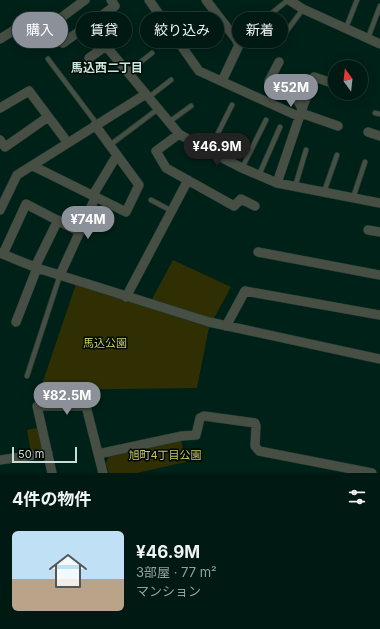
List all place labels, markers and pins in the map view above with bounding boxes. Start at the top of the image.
pin: ¥52M [267,74,315,108]
pin: ¥46.9M [184,133,250,167]
pin: ¥74M [64,206,112,240]
pin: ¥82.5M [34,382,100,416]

